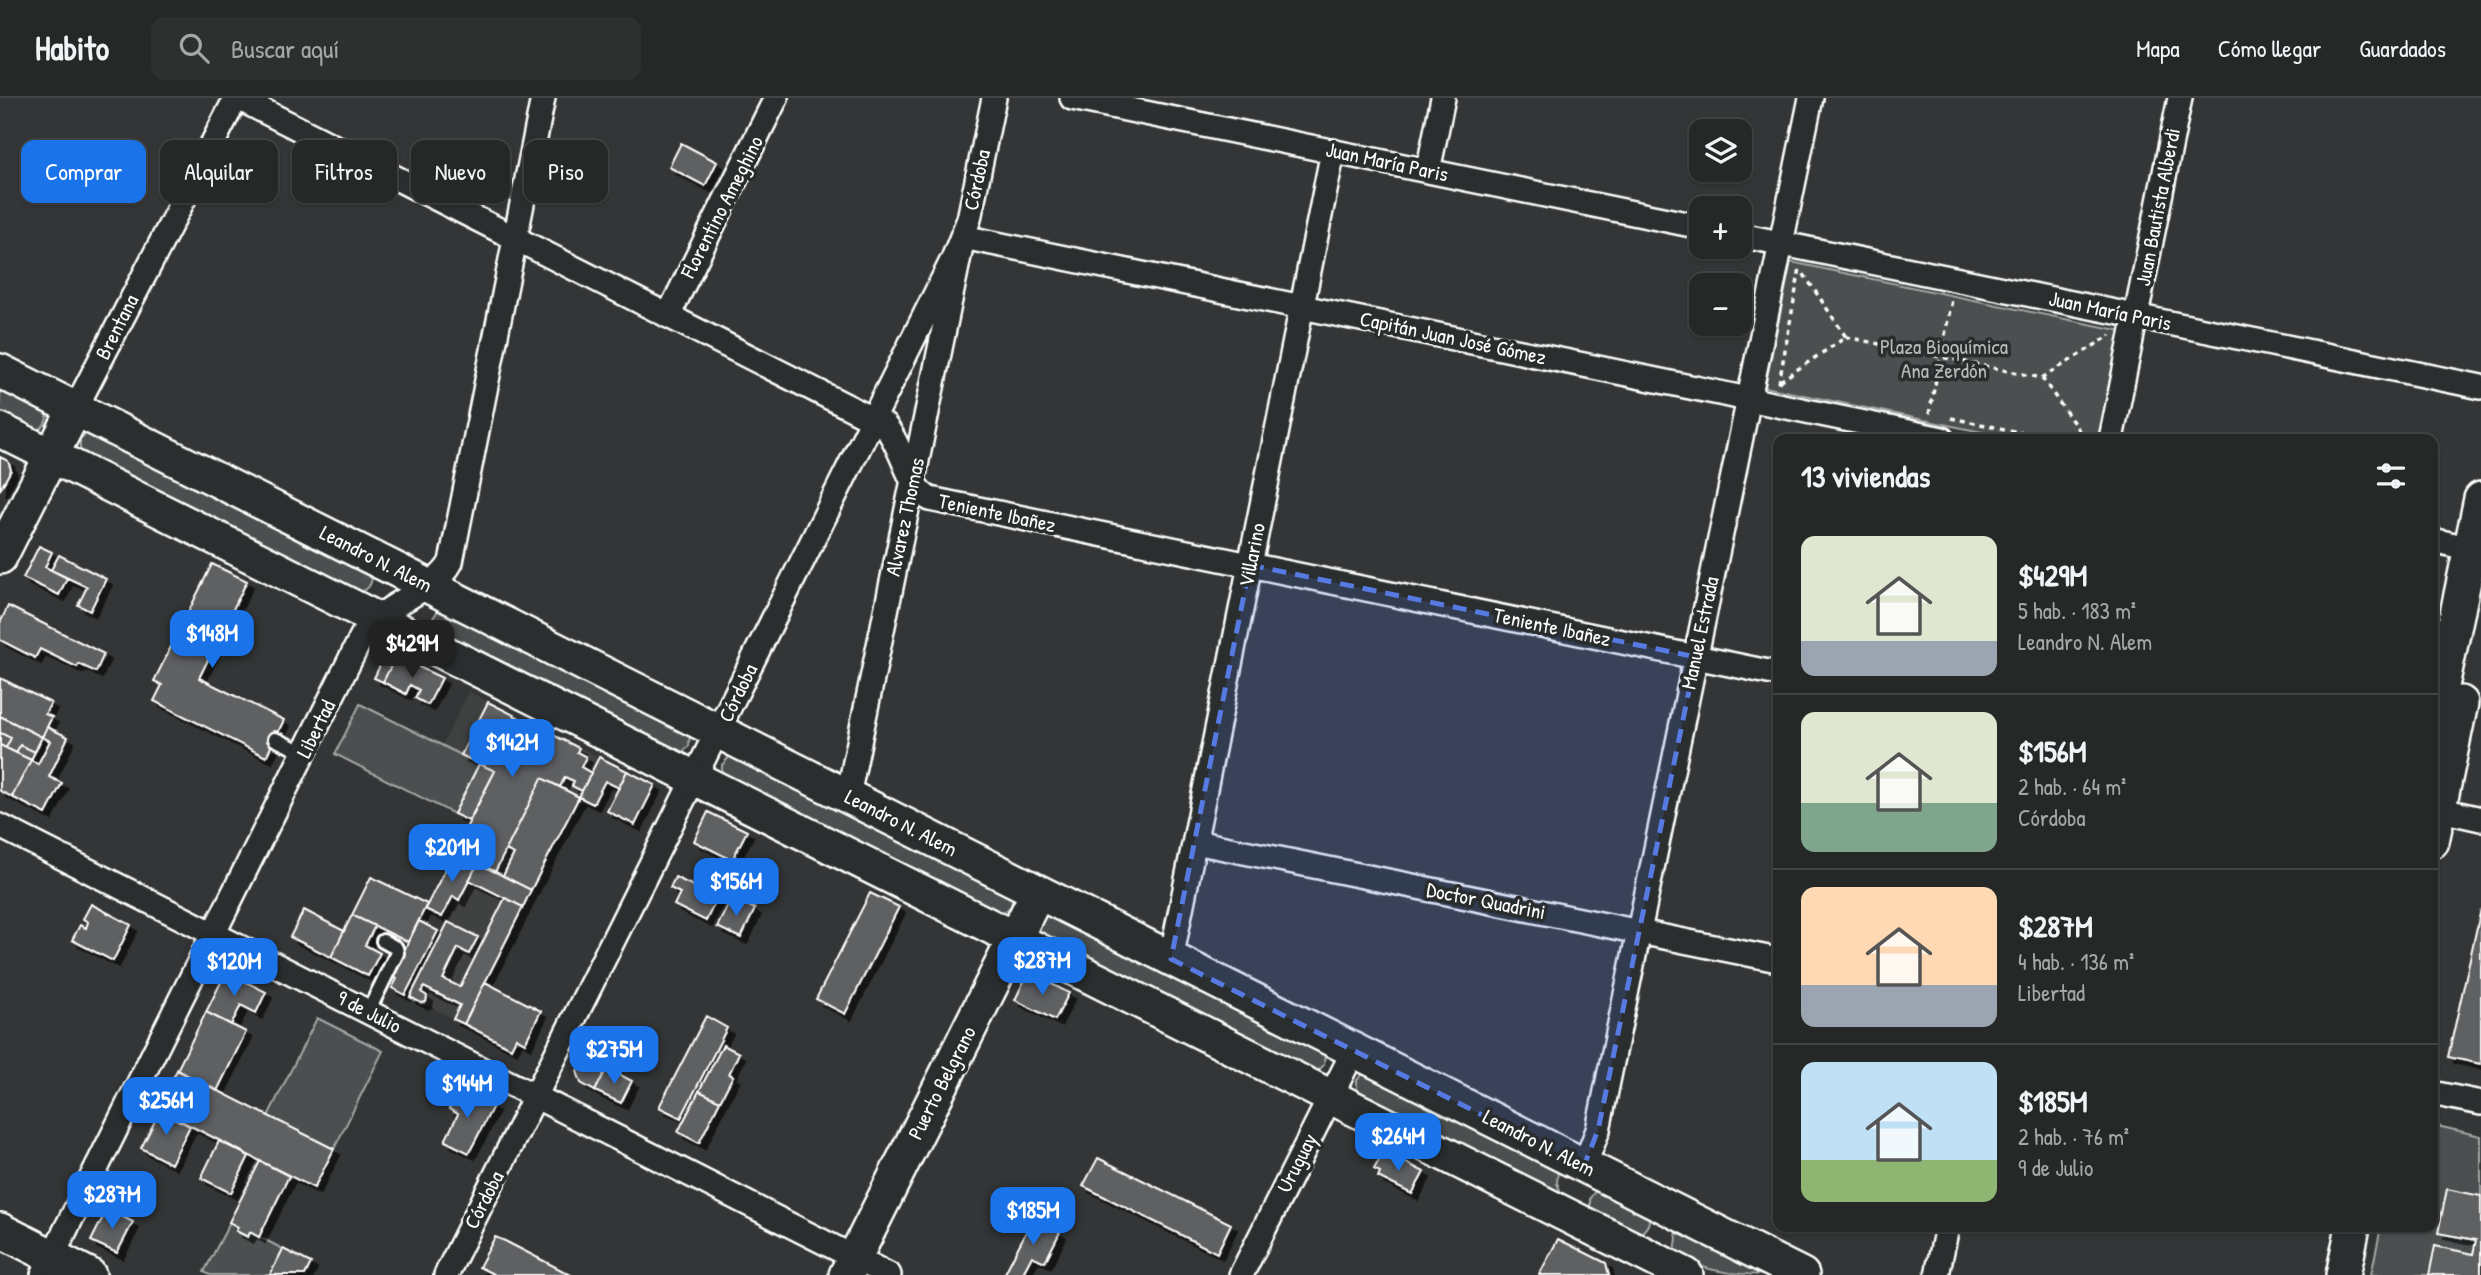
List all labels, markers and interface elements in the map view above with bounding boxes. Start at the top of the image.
search box [151,17,641,80]
text: Habito [35,26,109,70]
icon: search [175,29,213,67]
text: Buscar aquí [231,31,339,66]
text: Mapa [2136,32,2180,64]
text: Cómo llegar [2218,32,2321,64]
text: Guardados [2359,32,2446,64]
map controls [1689,119,1752,336]
button: layers [1689,119,1752,182]
street label: Juan Bautista Alberdi [2128,126,2187,288]
street label: Florentino Ameghino [673,131,770,284]
street label: Juan María Paris [1323,134,1451,189]
chip: Comprar [21,140,146,203]
chip: Alquilar [160,140,278,203]
chip: Filtros [292,140,397,203]
chip: Nuevo [411,140,510,203]
chip: Piso [524,140,608,203]
street label: Córdoba [956,147,997,213]
button: + [1689,196,1752,259]
button: − [1689,273,1752,336]
street label: Juan María Paris [2046,283,2174,338]
street label: Brentana [88,289,145,364]
street label: Capitán Juan José Gómez [1357,304,1549,371]
park label: Plaza Bioquímica Ana Zerdón [1880,332,2008,385]
street label: Alvarez Thomas [878,455,931,579]
text: 13 viviendas [1801,456,1930,496]
icon: filters [2372,457,2410,495]
street label: Teniente Ibañez [936,486,1058,539]
street label: Leandro N. Alem [315,518,437,599]
street label: Villarino [1231,520,1272,589]
text: $429M [2018,555,2087,595]
icon: home [1857,564,1941,648]
street label: Manuel Estrada [1673,574,1726,692]
text: 5 hab. · 183 m² [2018,595,2136,626]
street label: Teniente Ibañez [1491,600,1613,653]
pin: $148M [163,610,261,670]
text: $148M [186,617,238,648]
pin: $429M [363,620,461,680]
text: Leandro N. Alem [2018,626,2152,657]
text: $429M [385,627,439,658]
street label: Córdoba [711,659,764,727]
street label: Libertad [289,695,342,763]
pin: $142M [463,720,561,779]
text: $142M [485,726,539,757]
text: $156M [2018,731,2087,771]
icon: home [1857,740,1941,824]
text: 2 hab. · 64 m² [2018,771,2126,802]
street label: Leandro N. Alem [840,782,962,863]
text: Córdoba [2018,802,2085,833]
pin: $201M [403,824,501,884]
text: $201M [425,831,479,862]
pin: $156M [687,858,785,918]
text: $156M [710,865,762,896]
street label: Doctor Quadrini [1424,875,1548,926]
text: $287M [2018,906,2093,946]
icon: home [1857,915,1941,999]
pin: $287M [993,937,1091,997]
pin: $120M [185,939,283,998]
text: $287M [1013,944,1071,975]
text: $120M [207,945,261,976]
text: 4 hab. · 136 m² [2018,946,2134,977]
text: Libertad [2018,977,2085,1008]
street label: 9 de Julio [332,983,406,1040]
street label: Puerto Belgrano [901,1021,983,1144]
pin: $275M [565,1026,663,1086]
text: $275M [585,1033,643,1064]
pin: $144M [418,1060,516,1120]
text: $144M [442,1067,492,1098]
pin: $256M [117,1077,215,1137]
text: $185M [2018,1081,2088,1121]
text: $256M [138,1084,194,1115]
icon: home [1857,1090,1941,1174]
street label: Leandro N. Alem [1478,1102,1600,1183]
pin: $264M [1349,1114,1447,1173]
text: $264M [1371,1120,1425,1151]
text: 2 hab. · 76 m² [2018,1121,2129,1152]
street label: Uruguay [1269,1128,1324,1197]
text: 9 de Julio [2018,1152,2093,1183]
street label: Córdoba [457,1166,510,1234]
pin: $287M [63,1172,161,1231]
text: $287M [83,1178,141,1209]
pin: $185M [984,1188,1082,1247]
text: $185M [1006,1194,1060,1225]

